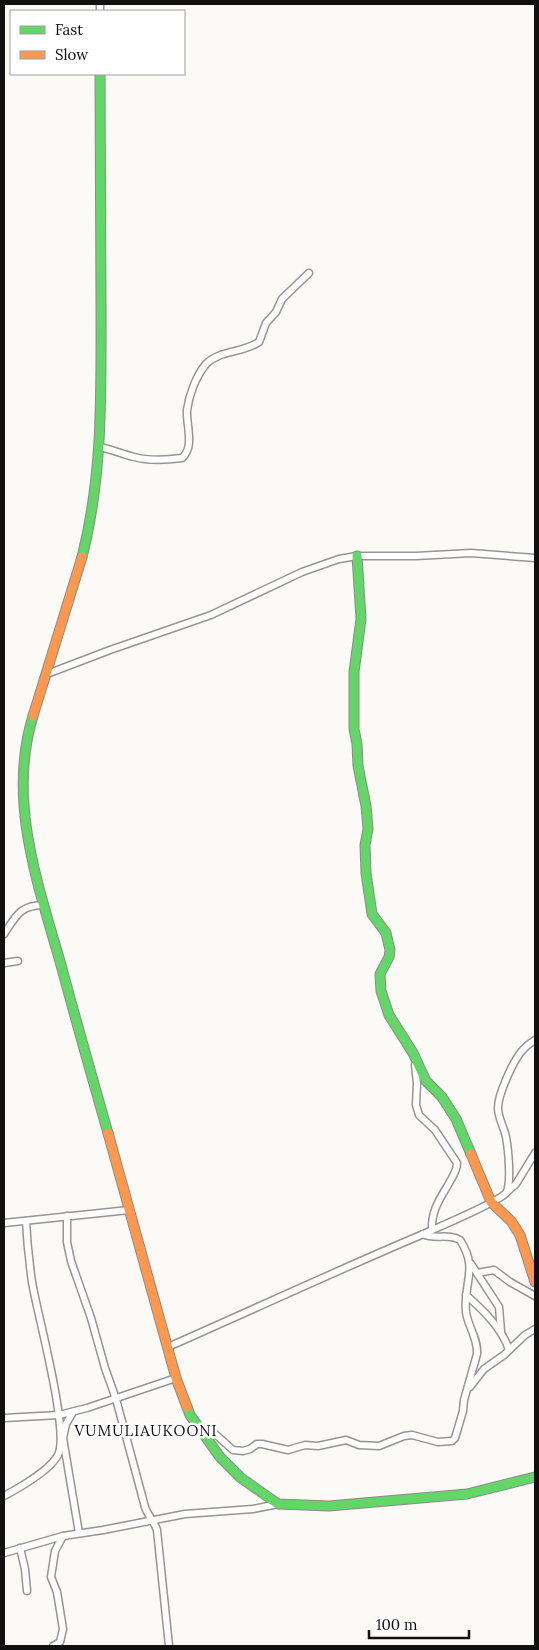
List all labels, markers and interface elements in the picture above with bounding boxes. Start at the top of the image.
legend [10,10,185,75]
text: Fast [55,20,83,39]
text: Slow [55,45,88,64]
district label: VUMULIAUKOONI [73,1421,218,1440]
scale bar [369,1608,469,1640]
text: 100 m [376,1615,417,1634]

